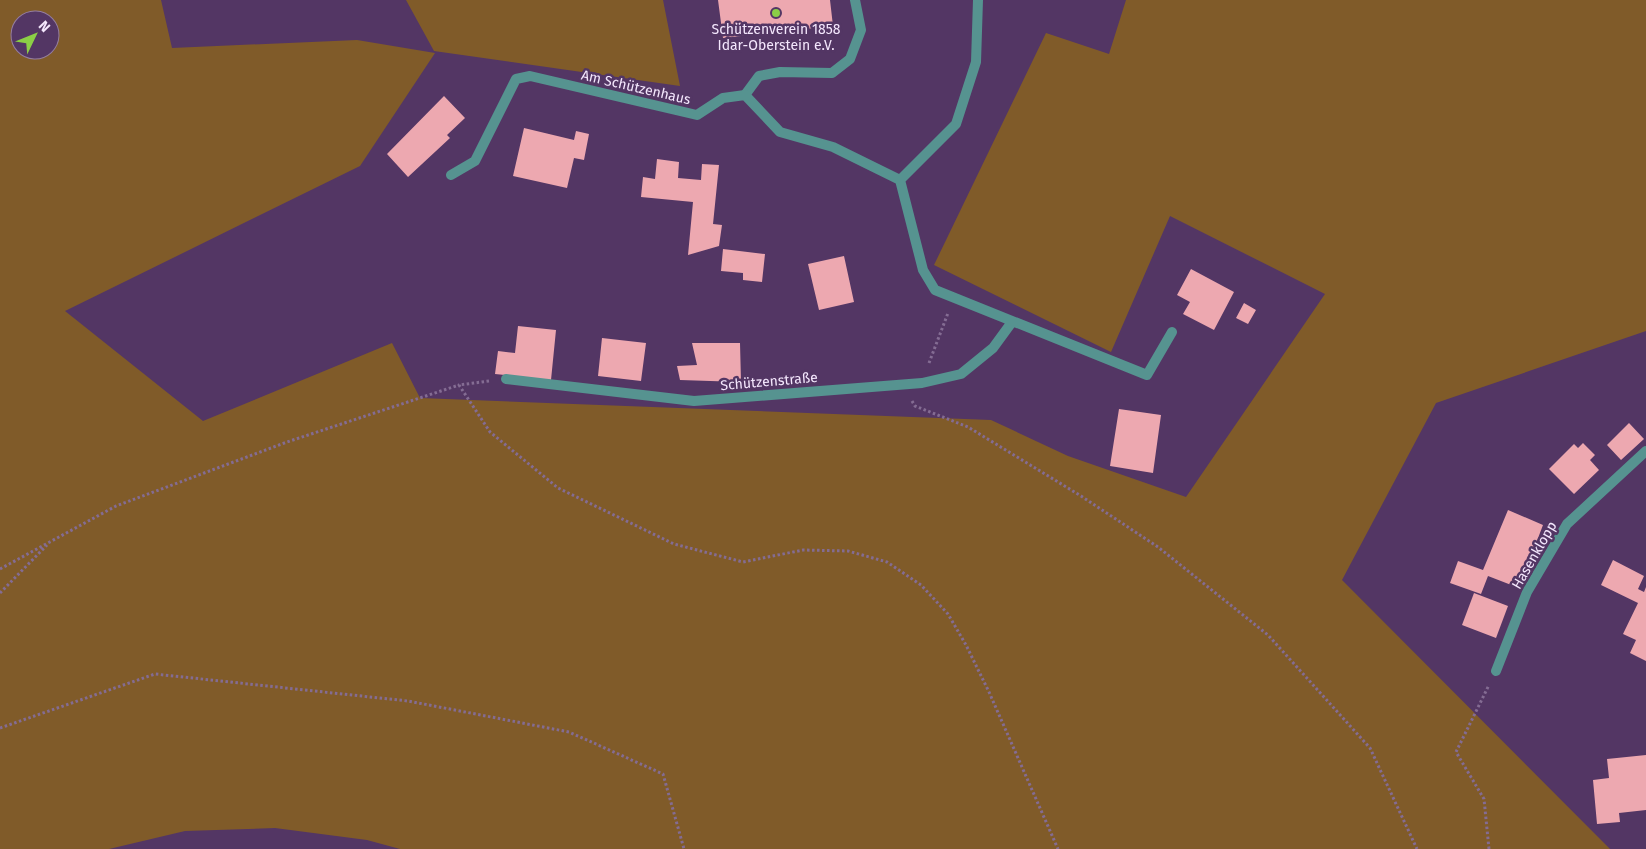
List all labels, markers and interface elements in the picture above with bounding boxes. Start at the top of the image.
marker: Schützenverein 1858 Idar-Oberstein e.V. [770,7,782,19]
north arrow [10,10,60,60]
text: N [35,17,54,36]
place label: Schützenverein 1858 Idar-Oberstein e.V. [712,21,841,54]
street label: Am Schützenhaus [579,67,693,108]
street label: Schützenstraße [720,369,818,394]
street label: Hasenklopp [1508,518,1561,592]

